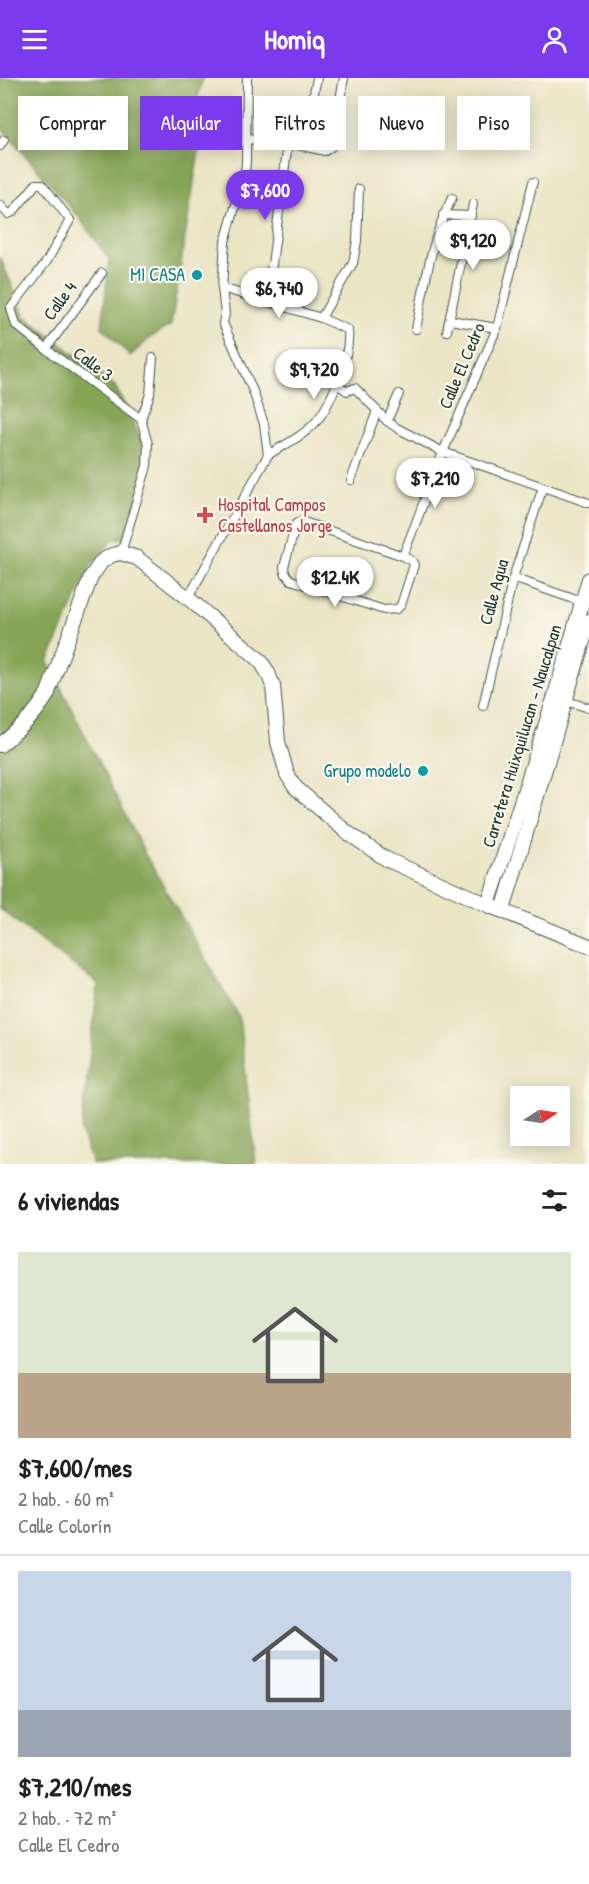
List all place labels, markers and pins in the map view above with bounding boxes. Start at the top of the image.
pin: $7,600 [216,170,314,221]
pin: $9,120 [424,220,522,271]
place label: MI CASA [130,262,185,287]
marker: MI CASA [190,268,204,282]
pin: $6,740 [230,268,328,319]
pin: $9,720 [265,349,363,400]
pin: $7,210 [386,458,484,509]
place label: Hospital Campos Castellanos Jorge [218,492,333,538]
marker: Hospital Campos Castellanos Jorge [196,506,214,524]
pin: $12.4K [286,557,384,608]
place label: Grupo modelo [323,758,411,783]
marker: Grupo modelo [416,764,430,778]

